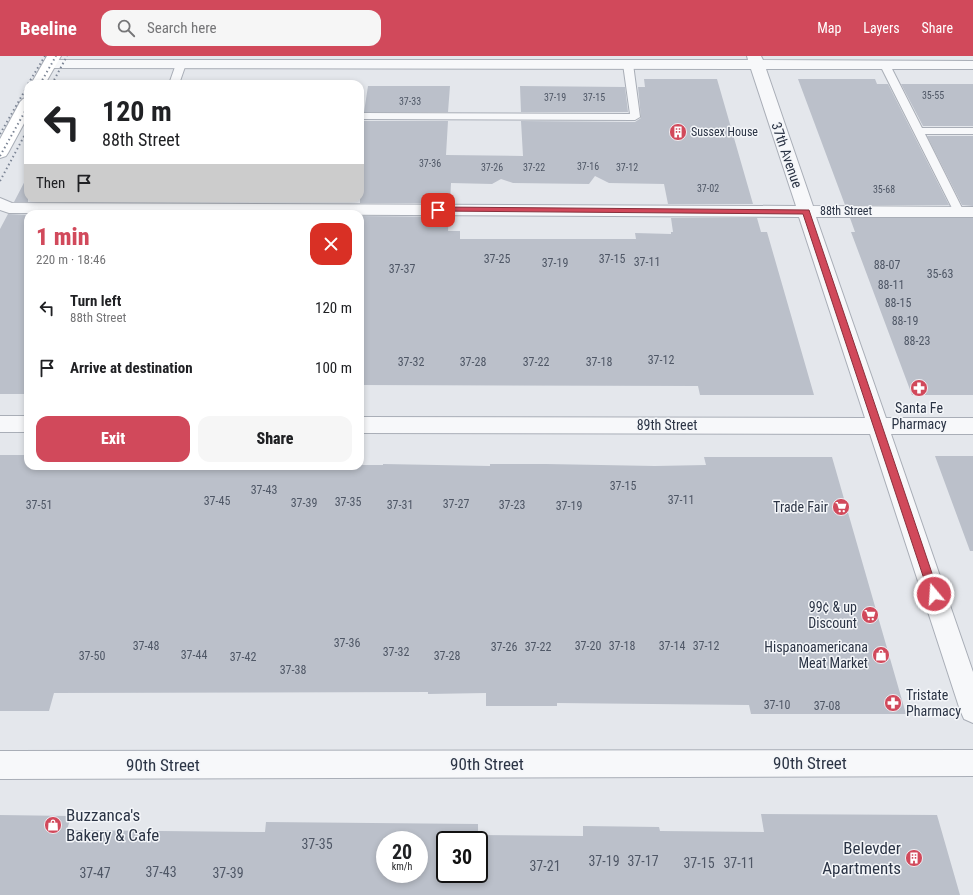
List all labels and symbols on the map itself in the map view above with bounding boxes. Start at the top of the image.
house number: 35-55 [922,90,944,101]
house number: 37-19 [544,92,566,103]
house number: 37-15 [583,92,605,103]
house number: 37-33 [399,96,421,107]
street label: 37th Avenue [768,120,806,190]
building icon: Sussex House [668,122,688,142]
place label: Sussex House [691,125,758,139]
house number: 37-36 [419,158,441,169]
house number: 37-16 [577,161,599,172]
house number: 37-26 [481,162,503,173]
house number: 37-22 [523,162,545,173]
house number: 37-12 [616,162,638,173]
house number: 37-02 [697,183,719,194]
house number: 35-68 [873,184,895,195]
pin [421,193,455,227]
street label: 88th Street [820,204,872,218]
house number: 37-25 [484,252,510,266]
house number: 37-15 [599,252,625,266]
house number: 37-11 [634,255,660,269]
house number: 37-19 [542,256,568,270]
house number: 88-07 [874,258,900,272]
house number: 37-37 [389,262,415,276]
house number: 35-63 [927,267,953,281]
house number: 88-11 [878,278,904,292]
house number: 88-15 [885,296,911,310]
house number: 88-19 [892,314,918,328]
house number: 88-23 [904,334,930,348]
house number: 37-12 [648,353,674,367]
house number: 37-32 [398,355,424,369]
house number: 37-28 [460,355,486,369]
house number: 37-22 [523,355,549,369]
house number: 37-18 [586,355,612,369]
pharmacy icon: Santa Fe Pharmacy [909,378,929,398]
place label: Santa Fe Pharmacy [891,400,947,432]
street label: 89th Street [637,417,697,433]
house number: 37-15 [610,479,636,493]
house number: 37-43 [251,483,277,497]
house number: 37-11 [668,493,694,507]
house number: 37-45 [204,494,230,508]
house number: 37-35 [335,495,361,509]
house number: 37-39 [291,496,317,510]
house number: 37-27 [443,497,469,511]
supermarket icon: Trade Fair [831,497,851,517]
house number: 37-51 [26,498,52,512]
house number: 37-31 [387,498,413,512]
house number: 37-23 [499,498,525,512]
house number: 37-19 [556,499,582,513]
place label: Trade Fair [773,499,828,515]
position arrow [913,573,955,615]
place label: 99¢ & up Discount [808,599,857,631]
supermarket icon: 99¢ & up Discount [860,605,880,625]
house number: 37-36 [334,636,360,650]
house number: 37-48 [133,639,159,653]
house number: 37-20 [575,639,601,653]
house number: 37-18 [609,639,635,653]
house number: 37-14 [659,639,685,653]
house number: 37-12 [693,639,719,653]
place label: Hispanoamericana Meat Market [764,639,868,671]
house number: 37-26 [491,640,517,654]
house number: 37-22 [525,640,551,654]
house number: 37-32 [383,645,409,659]
shop icon: Hispanoamericana Meat Market [871,645,891,665]
house number: 37-44 [181,648,207,662]
house number: 37-50 [79,649,105,663]
house number: 37-28 [434,649,460,663]
house number: 37-42 [230,650,256,664]
house number: 37-38 [280,663,306,677]
place label: Tristate Pharmacy [906,687,961,719]
pharmacy icon: Tristate Pharmacy [883,693,903,713]
house number: 37-10 [764,698,790,712]
house number: 37-08 [814,699,840,713]
street label: 90th Street [773,753,847,773]
street label: 90th Street [450,754,524,774]
street label: 90th Street [126,755,200,775]
place label: Buzzanca's Bakery & Cafe [66,805,159,845]
shop icon: Buzzanca's Bakery & Cafe [43,815,63,835]
speed limit sign: 30 [436,831,488,883]
house number: 37-35 [301,836,333,852]
place label: Belevder Apartments [822,838,901,878]
building icon: Belevder Apartments [904,848,924,868]
house number: 37-19 [588,853,620,869]
house number: 37-17 [627,853,659,869]
house number: 37-15 [683,855,715,871]
house number: 37-11 [723,855,755,871]
house number: 37-21 [529,858,561,874]
house number: 37-43 [145,864,177,880]
house number: 37-47 [79,865,111,881]
house number: 37-39 [212,865,244,881]

